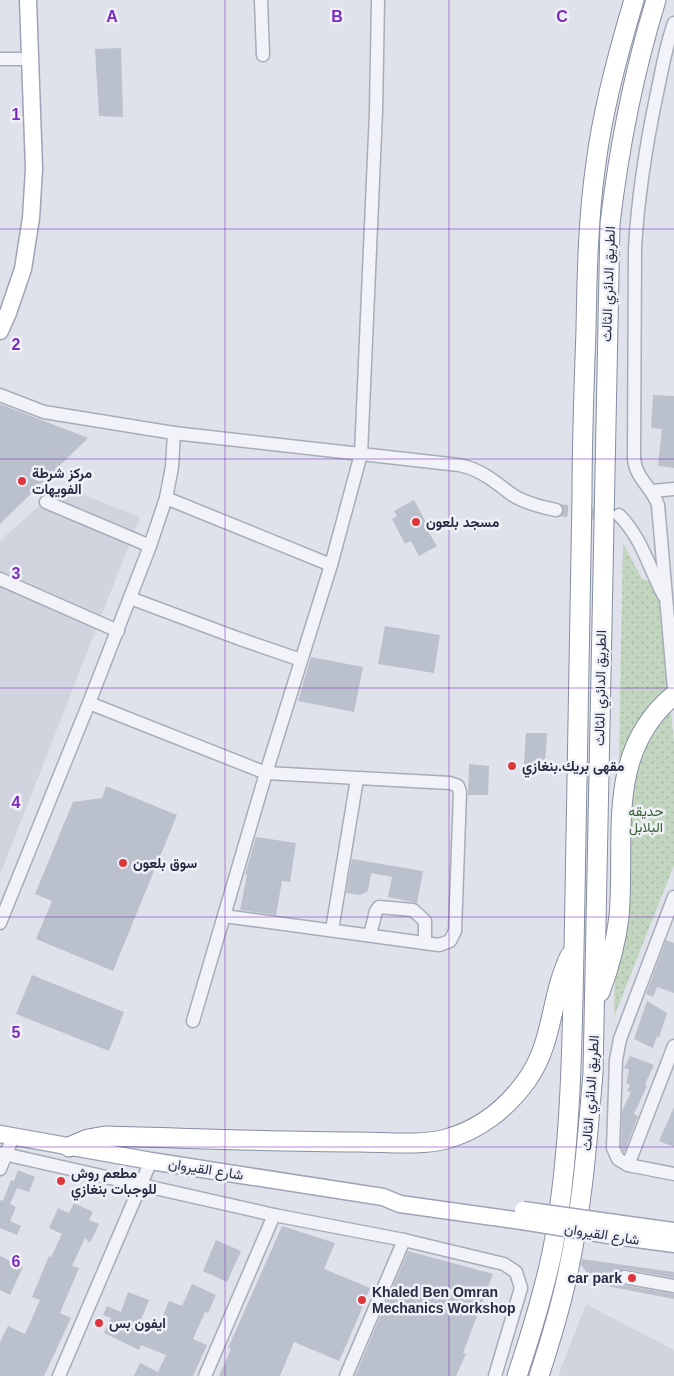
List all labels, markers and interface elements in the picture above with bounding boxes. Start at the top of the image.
text: A [106,8,118,25]
text: B [331,8,343,25]
text: C [556,8,568,25]
text: 1 [12,106,21,123]
street label: الطريق الدائري الثالث [598,226,622,342]
text: 2 [12,336,21,353]
place label: مركز شرطة الفويهات [32,465,92,498]
marker: مركز شرطة الفويهات [16,475,28,487]
place label: مسجد بلعون [426,514,500,531]
marker: مسجد بلعون [410,516,422,528]
text: 3 [12,565,21,582]
street label: الطريق الدائري الثالث [591,630,613,746]
place label: مقهى بريك.بنغازي [522,758,625,778]
marker: مقهى بريك.بنغازي [506,760,518,772]
text: 4 [12,794,21,811]
park label: حديقه البلابل [628,803,664,836]
place label: سوق بلعون [133,855,197,872]
marker: سوق بلعون [117,857,129,869]
text: 5 [12,1024,21,1041]
street label: الطريق الدائري الثالث [578,1035,606,1152]
street label: شارع القيروان [167,1155,245,1186]
place label: مطعم روش للوجبات بنغازي [71,1165,157,1201]
marker: مطعم روش للوجبات بنغازي [55,1175,67,1187]
street label: شارع القيروان [563,1220,641,1251]
text: 6 [12,1253,21,1270]
place label: car park [568,1270,622,1286]
marker: car park [626,1272,638,1284]
place label: Khaled Ben Omran Mechanics Workshop [372,1284,516,1316]
marker: Khaled Ben Omran Mechanics Workshop [356,1294,368,1306]
place label: ايفون بس [109,1315,166,1332]
marker: ايفون بس [93,1317,105,1329]

